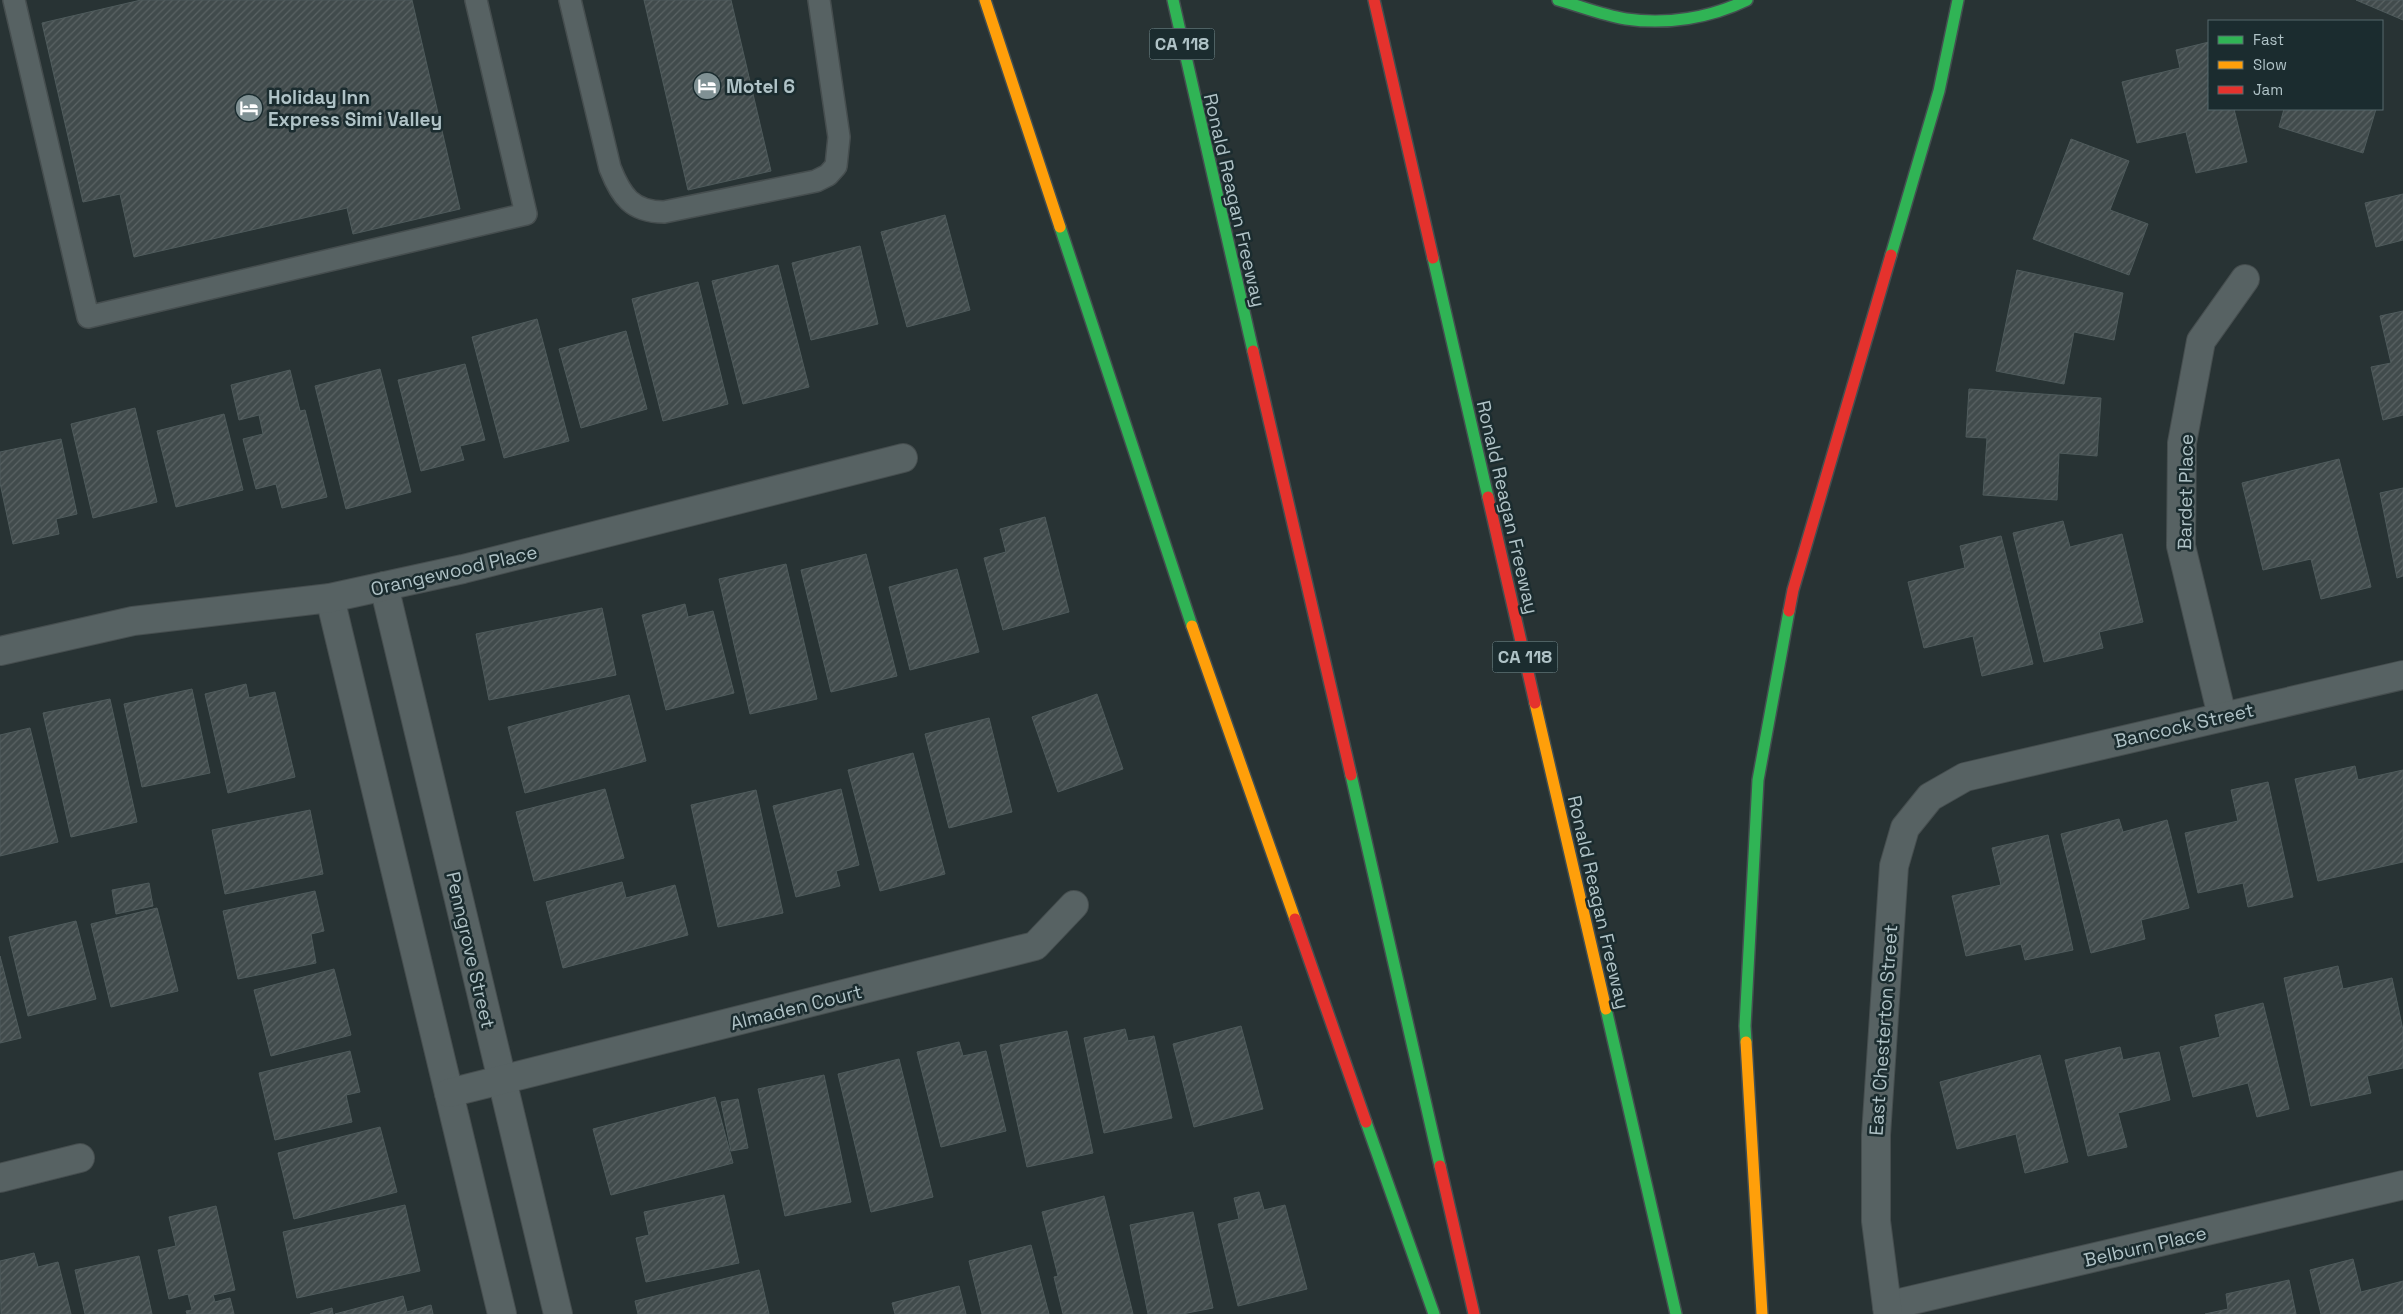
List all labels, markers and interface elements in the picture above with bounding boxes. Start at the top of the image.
legend [2208,20,2383,110]
road number: CA 118 [1150,29,1214,60]
text: Fast [2253,30,2284,49]
text: Slow [2253,55,2287,74]
hotel icon: Motel 6 [692,71,722,101]
place label: Motel 6 [726,74,795,99]
text: Jam [2253,80,2283,99]
place label: Holiday Inn Express Simi Valley [268,85,442,132]
street label: Ronald Reagan Freeway [1198,91,1271,309]
hotel icon: Holiday Inn Express Simi Valley [234,93,264,123]
street label: Ronald Reagan Freeway [1471,398,1544,616]
street label: Bardet Place [2172,434,2199,550]
street label: Orangewood Place [368,539,540,602]
road number: CA 118 [1492,642,1558,672]
street label: Bancock Street [2112,697,2256,754]
street label: Ronald Reagan Freeway [1562,793,1635,1011]
street label: Penngrove Street [440,869,501,1031]
street label: East Chesterton Street [1864,924,1903,1136]
street label: Almaden Court [728,979,865,1036]
street label: Belburn Place [2081,1220,2209,1273]

